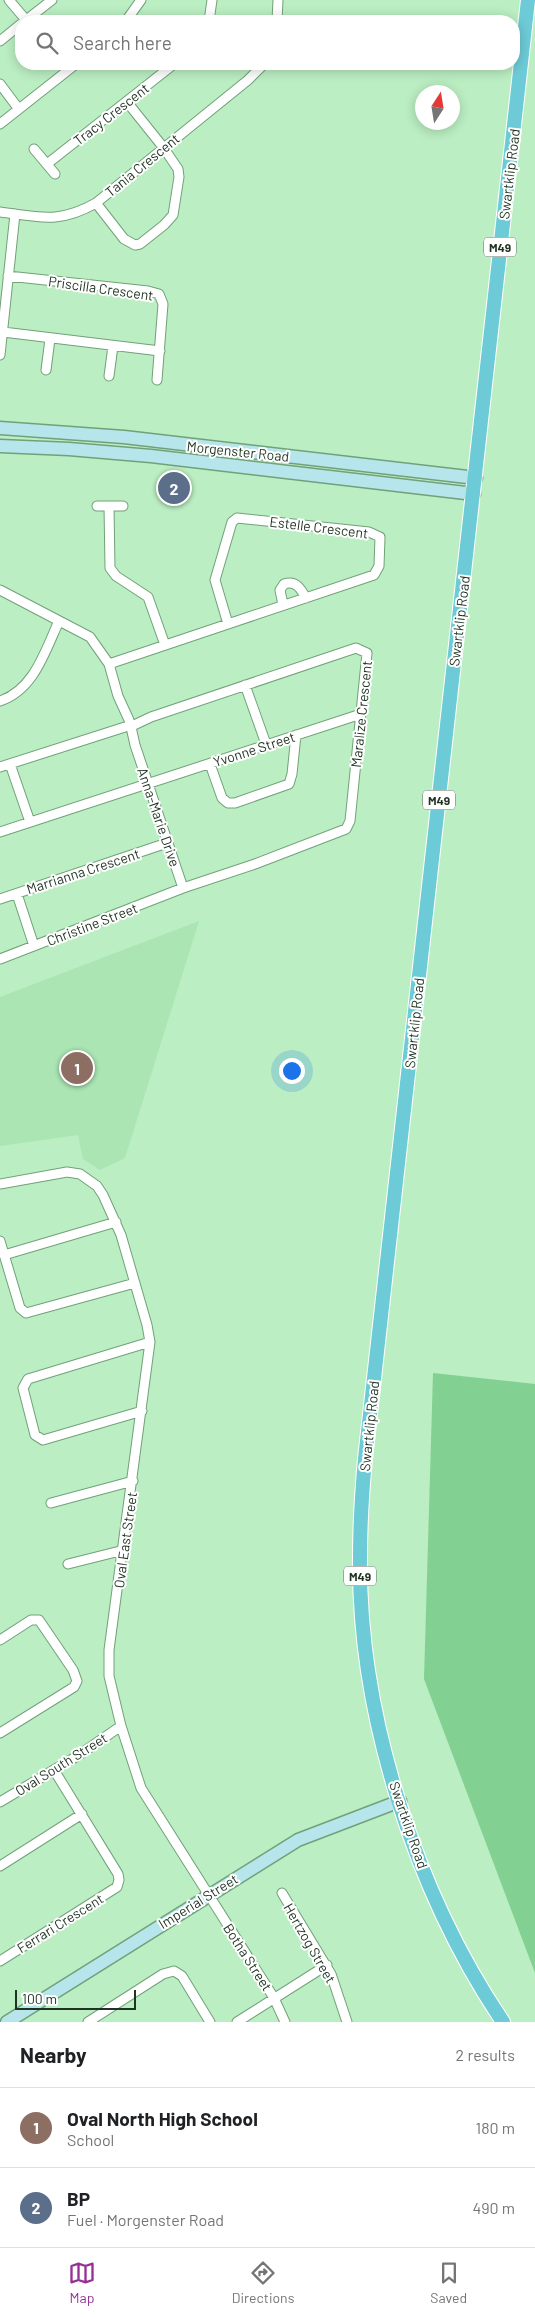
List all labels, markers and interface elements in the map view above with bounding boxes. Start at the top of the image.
search box [15,15,520,70]
icon: search [33,29,61,57]
text: Search here [73,31,172,54]
street label: Tracy Crescent [70,79,152,149]
north arrow [415,85,460,130]
street label: Swartklip Road [495,128,523,220]
street label: Tania Crescent [101,130,183,200]
road number: M49 [484,238,516,256]
street label: Priscilla Crescent [47,272,155,304]
street label: Morgenster Road [186,437,290,465]
pin: 2 [158,469,190,507]
street label: Estelle Crescent [269,513,369,541]
street label: Swartklip Road [445,575,473,667]
street label: Maralize Crescent [347,660,375,768]
street label: Yvonne Street [211,728,297,770]
street label: Anna-Marie Drive [134,765,184,869]
road number: M49 [423,790,455,810]
street label: Marrianna Crescent [24,845,142,897]
street label: Christine Street [44,899,140,949]
street label: Swartklip Road [401,977,427,1069]
pin: 1 [61,1049,93,1087]
your location [279,1058,305,1084]
street label: Swartklip Road [356,1380,382,1472]
street label: Oval East Street [110,1491,140,1589]
road number: M49 [344,1566,376,1585]
street label: Oval South Street [12,1729,110,1799]
street label: Swartklip Road [386,1779,432,1871]
street label: Imperial Street [155,1870,241,1932]
street label: Ferrari Crescent [14,1890,106,1956]
street label: Hertzog Street [280,1900,340,1986]
street label: Botha Street [220,1920,276,1994]
scale bar [15,1987,136,2010]
text: 100 m [22,1990,57,2007]
text: Nearby [20,2042,86,2067]
text: 2 results [456,2045,515,2064]
text: Oval North High School [67,2107,258,2130]
text: 1 [33,2118,39,2137]
text: 180 m [476,2118,515,2137]
text: School [67,2130,114,2149]
text: BP [67,2187,90,2210]
text: 2 [32,2198,40,2217]
text: 490 m [472,2198,515,2217]
text: Fuel · Morgenster Road [67,2210,224,2229]
tab: Map [68,2259,96,2306]
tab: Directions [232,2259,294,2306]
tab: Saved [430,2259,467,2306]

